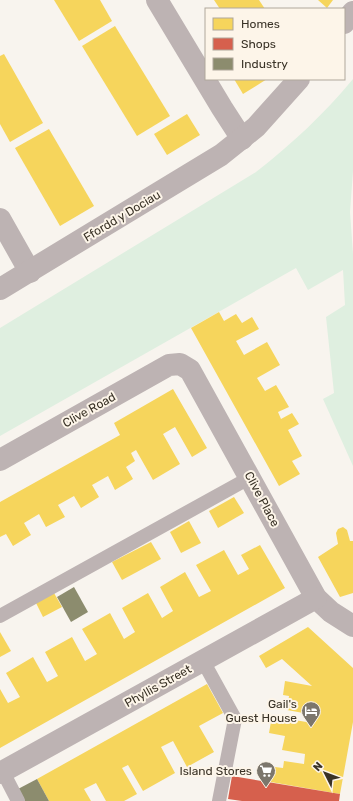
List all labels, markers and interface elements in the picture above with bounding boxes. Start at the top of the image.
legend [205,8,345,80]
text: Homes [241,17,280,31]
text: Shops [241,37,276,51]
text: Industry [241,57,288,71]
street label: Ffordd y Dociau [81,188,163,244]
street label: Clive Road [60,390,118,430]
street label: Clive Place [242,469,283,529]
street label: Phyllis Street [122,662,194,710]
place label: Gail's Guest House [226,697,297,725]
hotel icon: Gail's Guest House [300,700,322,728]
north arrow [305,753,345,793]
text: N [310,759,325,774]
supermarket icon: Island Stores [255,760,277,788]
place label: Island Stores [179,764,252,778]

